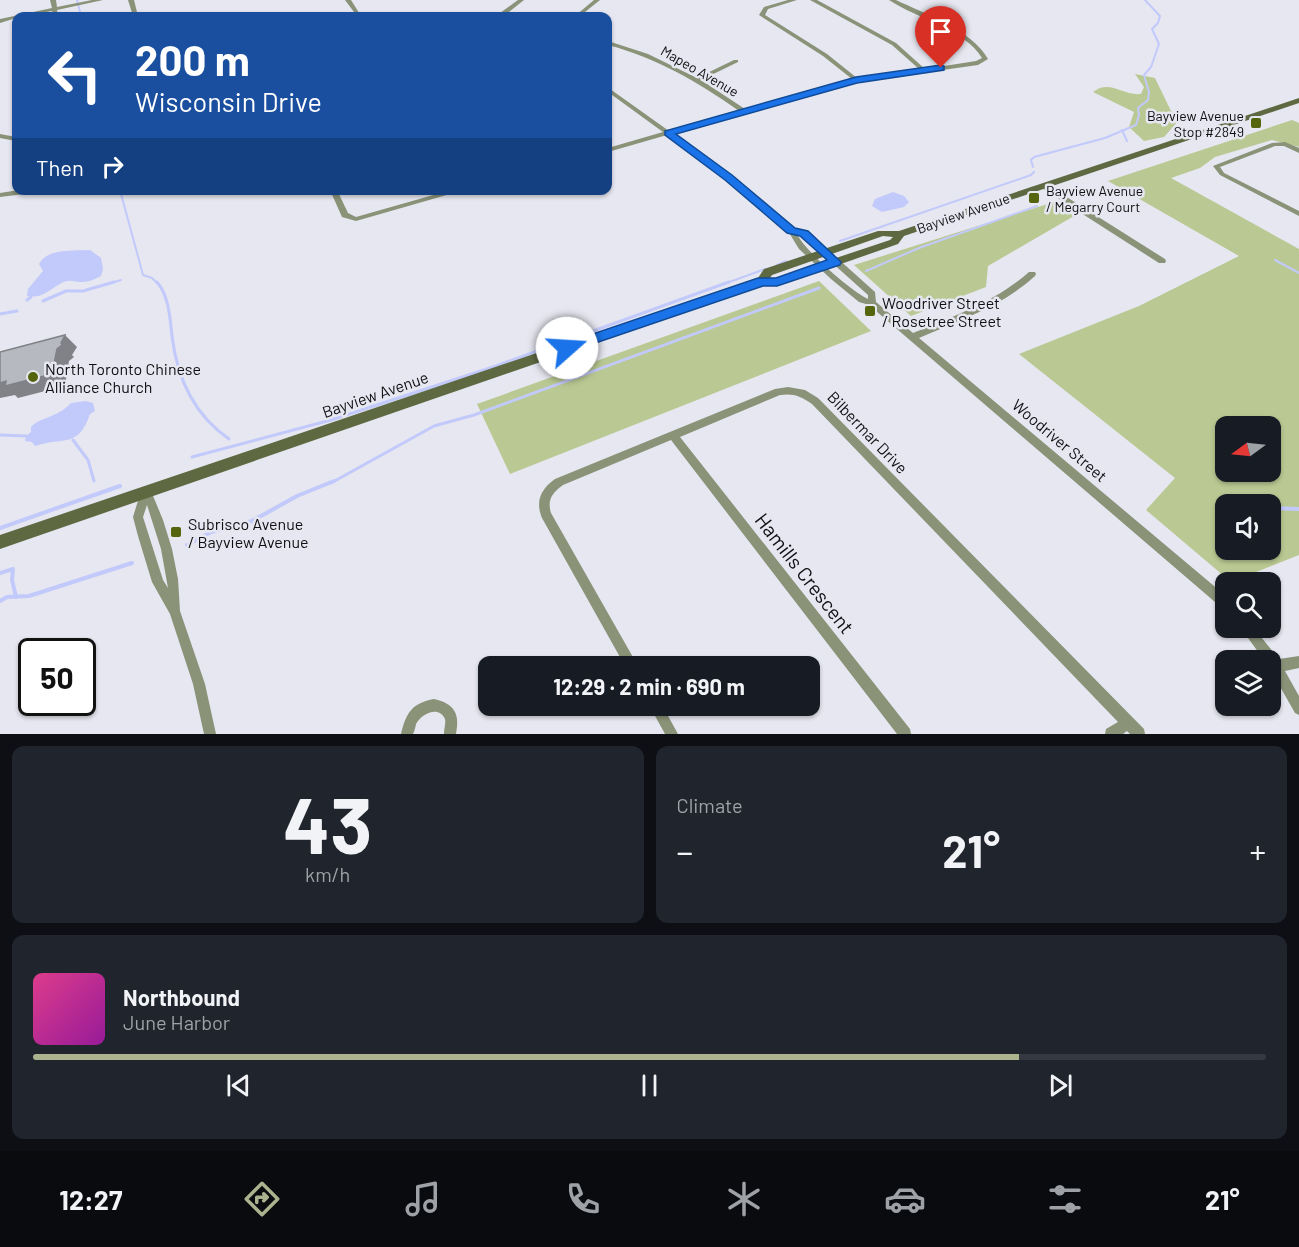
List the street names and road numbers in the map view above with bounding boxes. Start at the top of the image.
street label: Mapeo Avenue [658,42,742,100]
street label: Bayview Avenue [914,189,1012,237]
street label: Bayview Avenue [319,367,431,421]
street label: Bilbermar Drive [824,387,912,477]
street label: Woodriver Street [1009,395,1111,485]
street label: Hamills Crescent [751,508,859,638]

